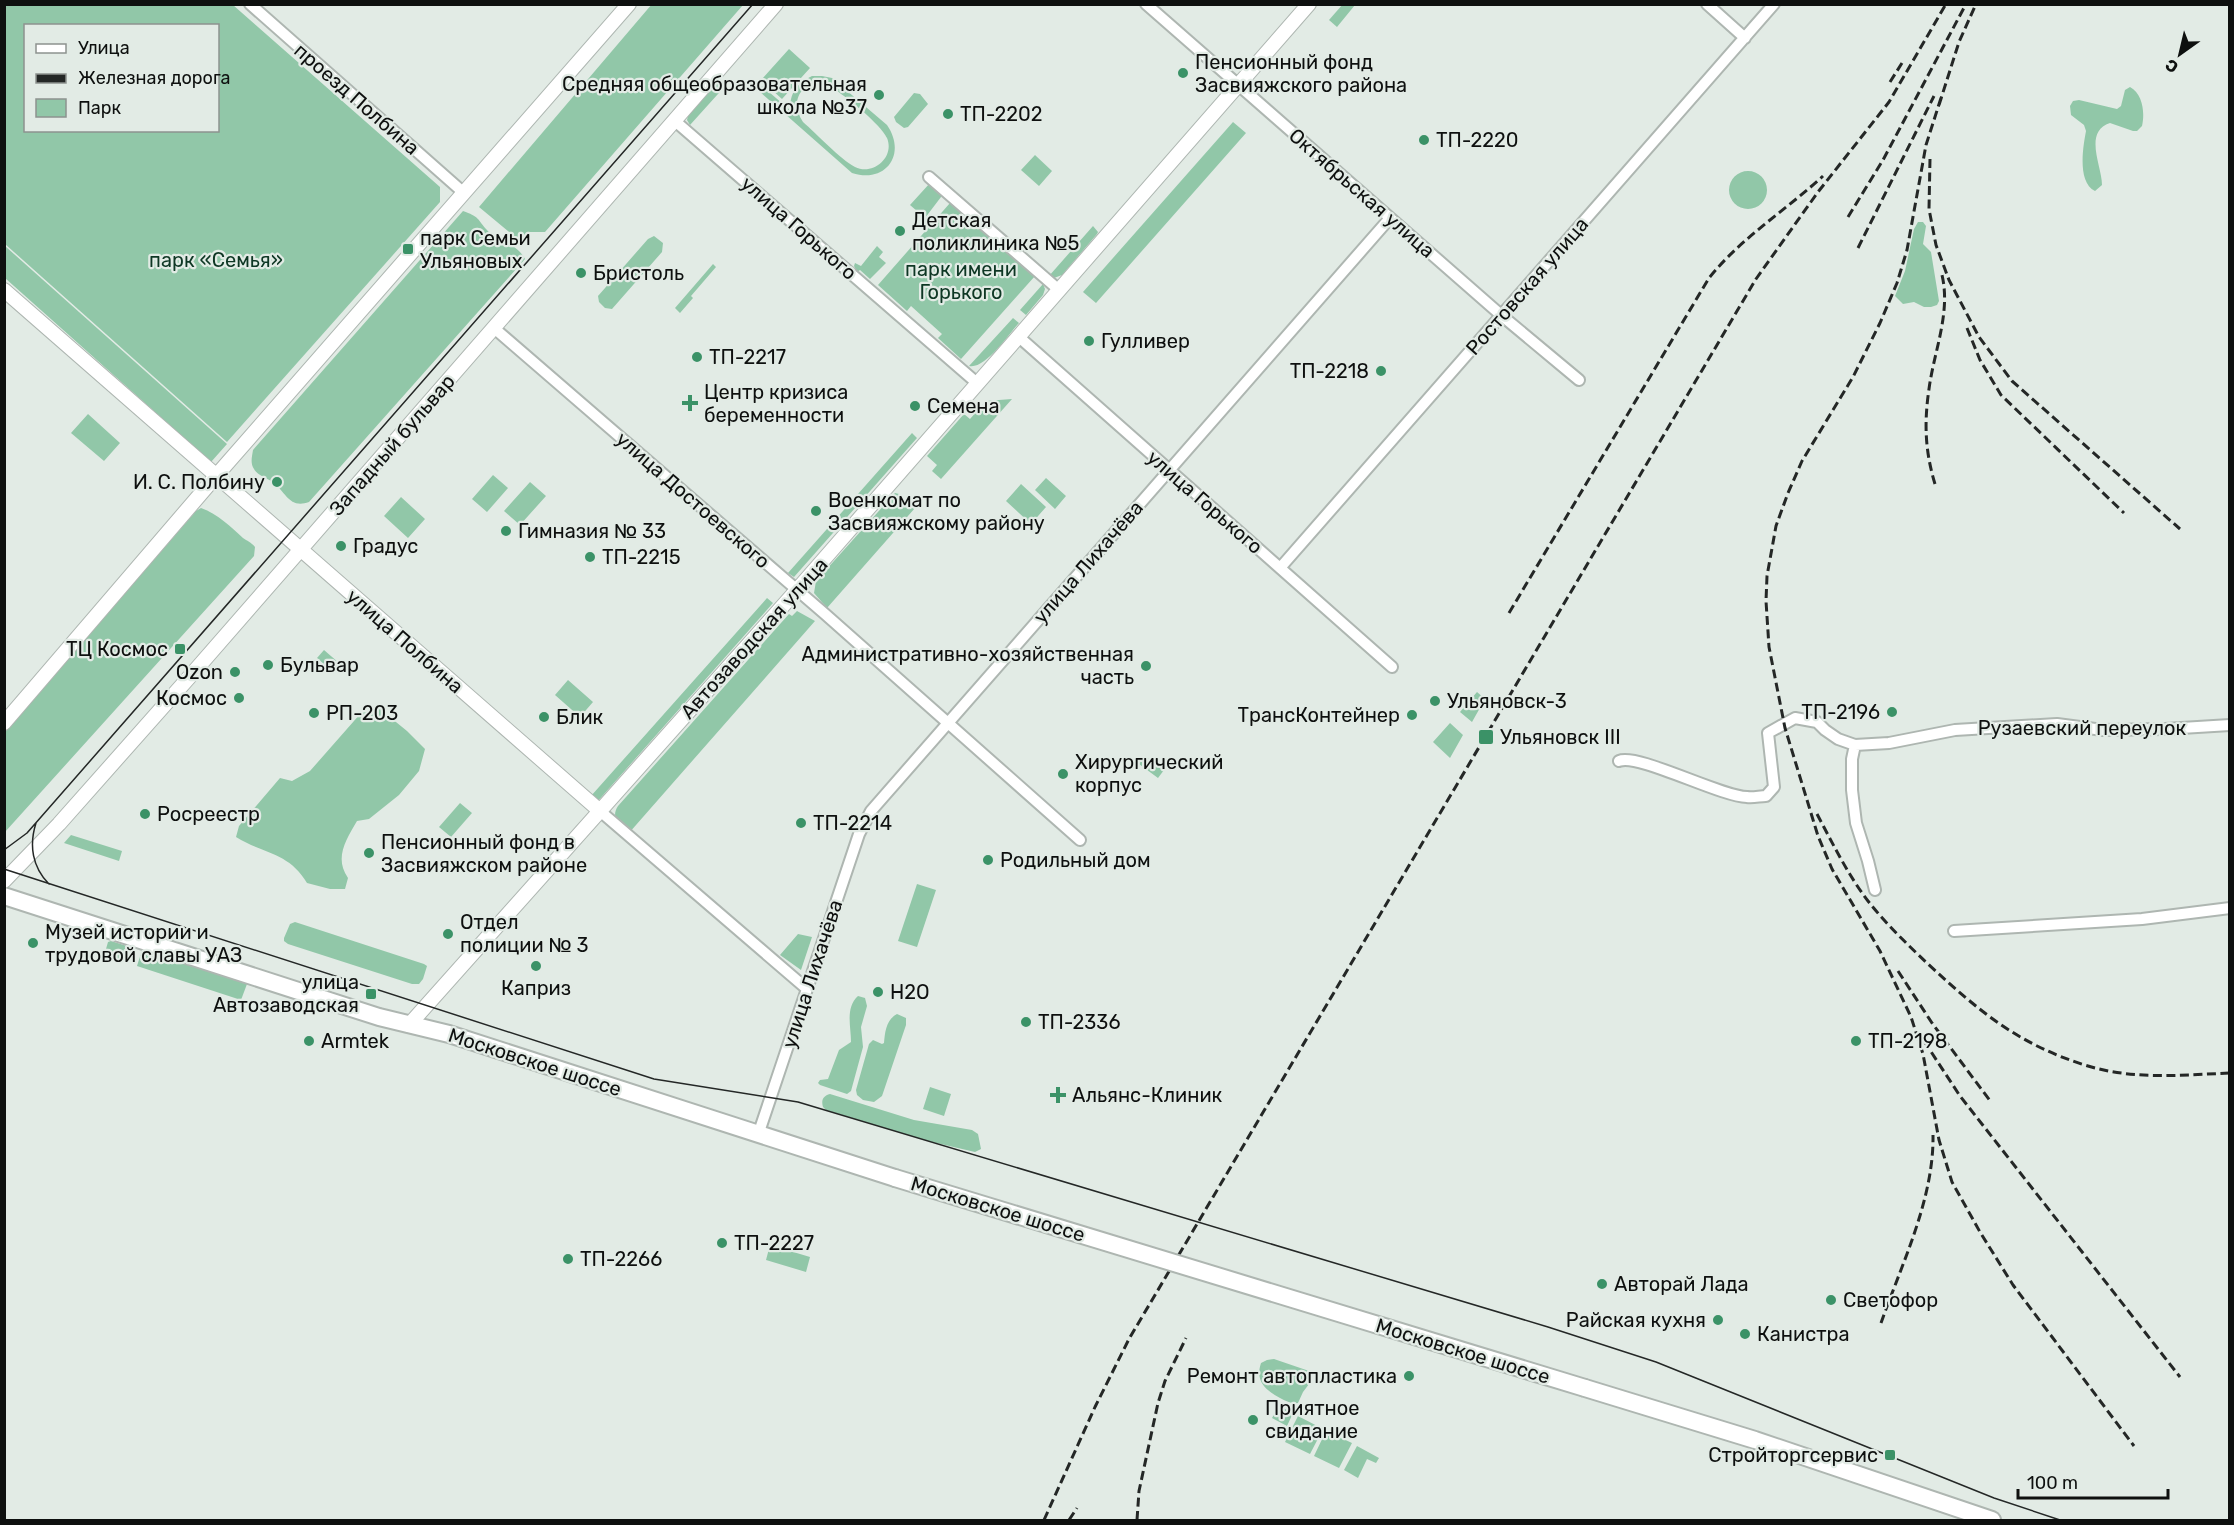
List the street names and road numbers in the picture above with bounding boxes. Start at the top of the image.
street label: проезд Полбина [290,38,424,160]
street label: Октябрьская улица [1284,123,1440,263]
street label: улица Горького [736,171,862,285]
street label: Ростовская улица [1461,212,1593,360]
street label: Западный бульвар [324,369,460,521]
street label: улица Достоевского [611,427,775,573]
street label: улица Горького [1142,445,1268,559]
street label: улица Лихачёва [1028,496,1148,628]
street label: Автозаводская улица [675,553,833,723]
street label: улица Полбина [342,584,468,698]
street label: Рузаевский переулок [1978,716,2186,740]
street label: улица Лихачёва [777,897,847,1051]
street label: Московское шоссе [445,1023,625,1101]
street label: Московское шоссе [908,1171,1088,1247]
street label: Московское шоссе [1373,1313,1553,1389]

